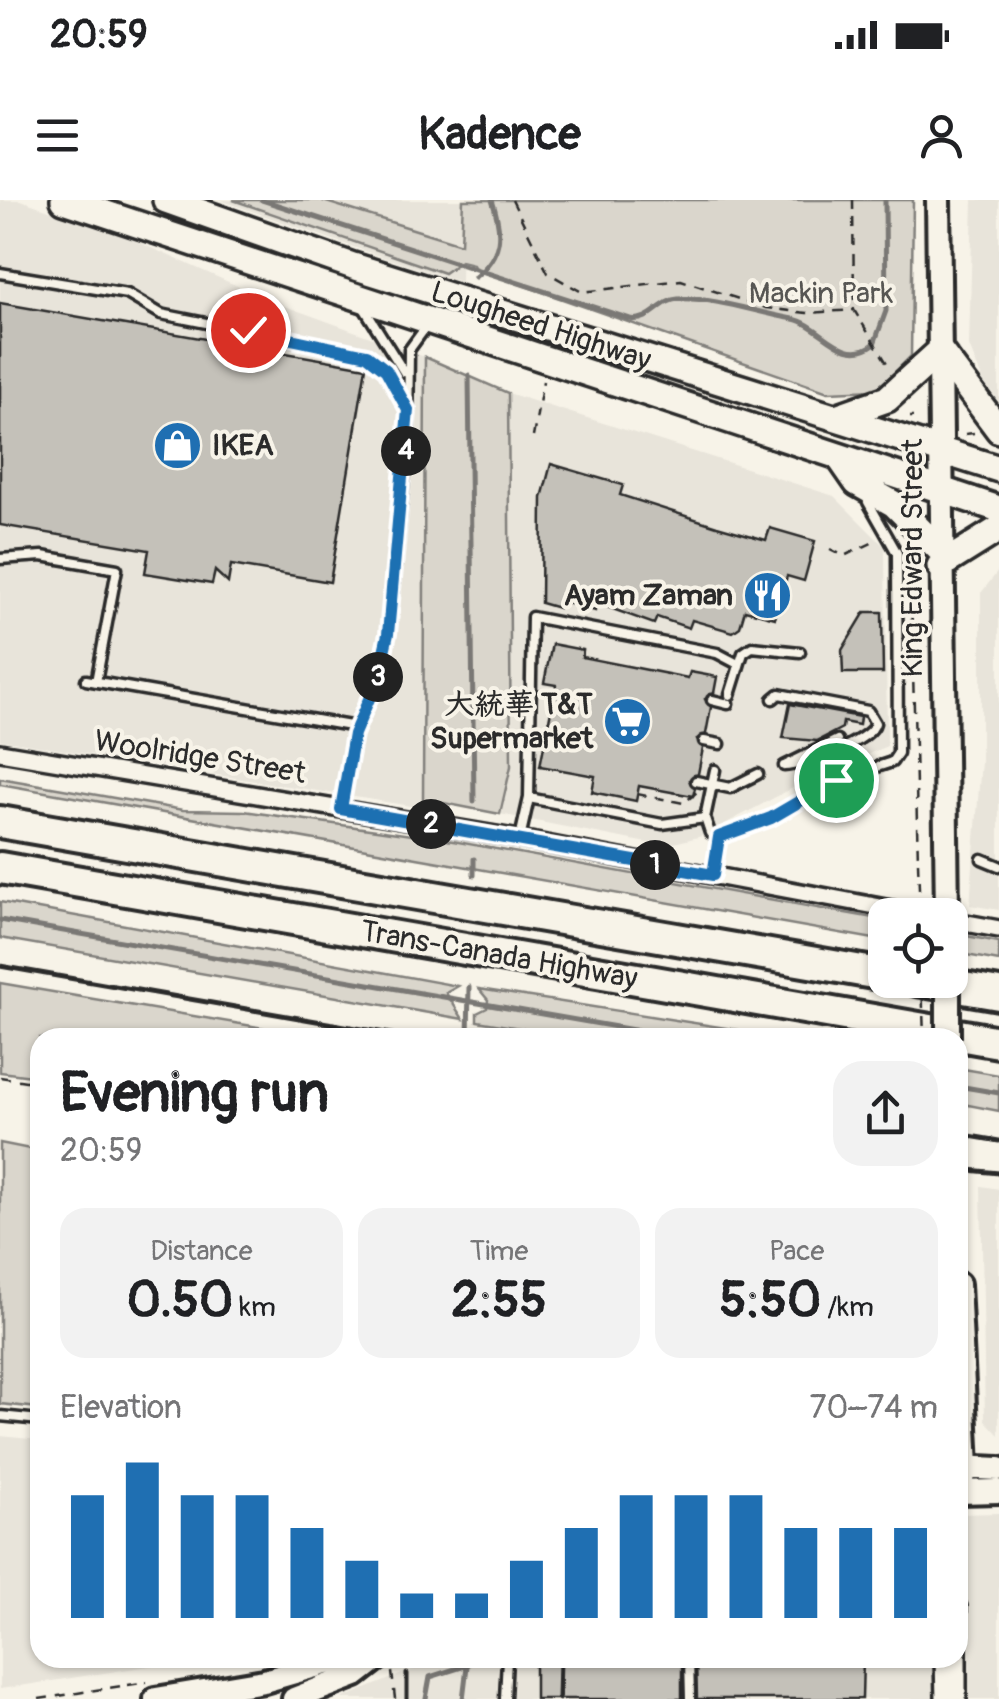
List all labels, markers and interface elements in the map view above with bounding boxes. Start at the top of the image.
text: 20:59 [50,11,148,59]
text: Kadence [418,107,581,163]
icon: menu [30,108,85,163]
icon: person [914,108,969,163]
street label: Lougheed Highway [426,273,656,379]
park label: Mackin Park [749,275,894,312]
pin [206,288,291,373]
icon: check [221,303,276,358]
shop icon: IKEA [151,419,203,471]
pin: 4 [381,426,431,476]
place label: IKEA [212,427,274,464]
text: 4 [398,433,414,468]
street label: King Edward Street [894,438,931,677]
restaurant icon: Ayam Zaman [742,569,794,621]
place label: Ayam Zaman [564,577,733,614]
pin: 3 [353,652,403,702]
text: 3 [370,659,386,694]
place label: 大統華 T&T Supermarket [430,686,594,757]
supermarket icon: 大統華 T&T Supermarket [602,695,654,747]
street label: Woolridge Street [92,722,309,792]
pin [794,738,879,823]
icon: arrive [809,753,864,808]
pin: 2 [406,799,456,849]
text: 2 [423,806,439,841]
pin: 1 [630,840,680,890]
text: 1 [650,847,660,882]
map controls [868,898,968,998]
button: locate [868,898,968,998]
street label: Trans-Canada Highway [358,912,641,998]
text: Evening run [60,1059,329,1128]
button: share [833,1061,938,1166]
text: 20:59 [60,1131,142,1171]
text: Distance [150,1234,253,1269]
text: Time [470,1234,528,1269]
text: Pace [769,1234,824,1269]
text: 0.50 [127,1269,233,1332]
text: 2:55 [451,1269,547,1332]
text: 5:50 [719,1269,821,1332]
text: km [233,1290,276,1325]
text: /km [821,1290,874,1325]
text: Elevation [60,1388,182,1428]
text: 70–74 m [810,1388,938,1428]

